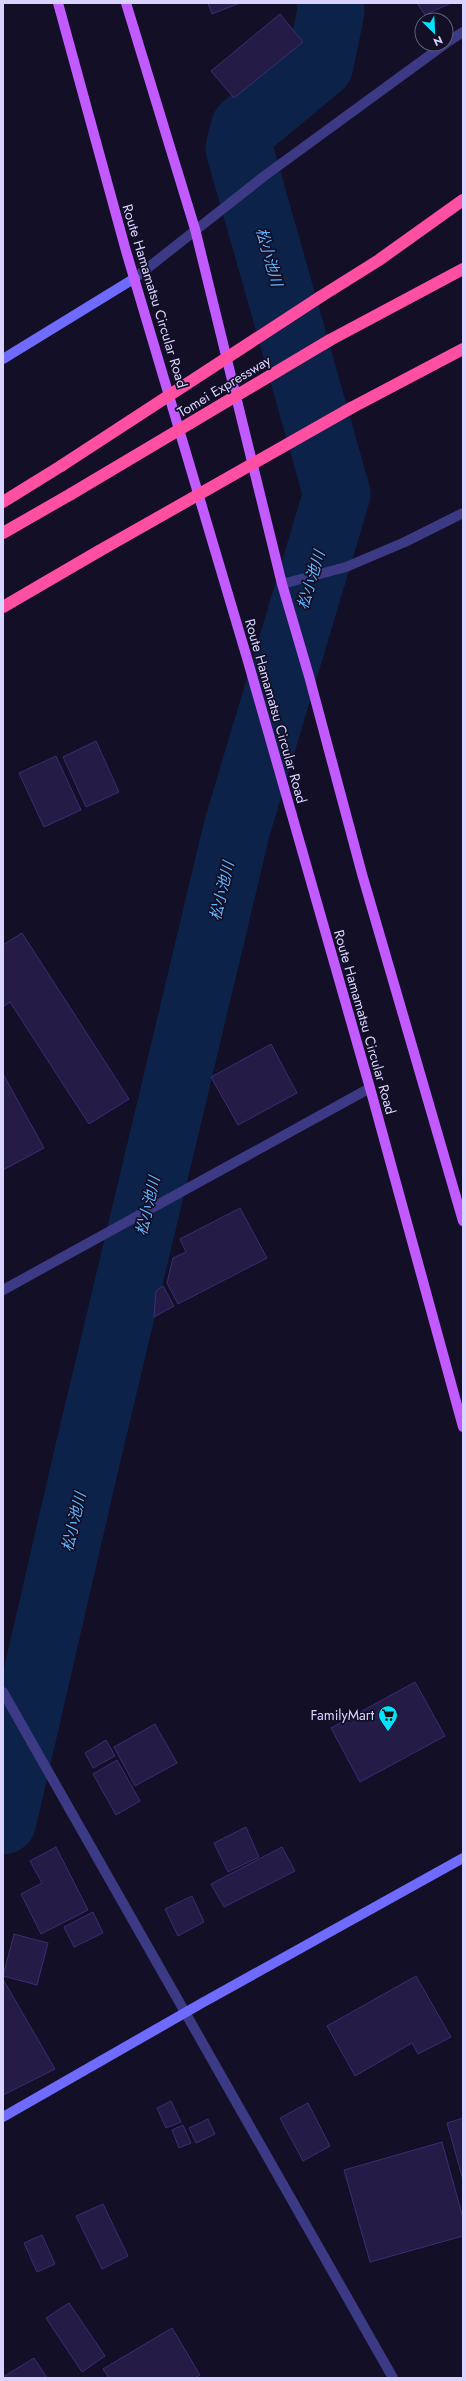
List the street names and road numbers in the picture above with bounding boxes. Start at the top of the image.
street label: Route Hamamatsu Circular Road [117,202,193,390]
street label: Tomei Expressway [174,350,275,422]
street label: Route Hamamatsu Circular Road [240,616,312,806]
street label: Route Hamamatsu Circular Road [329,927,401,1117]

